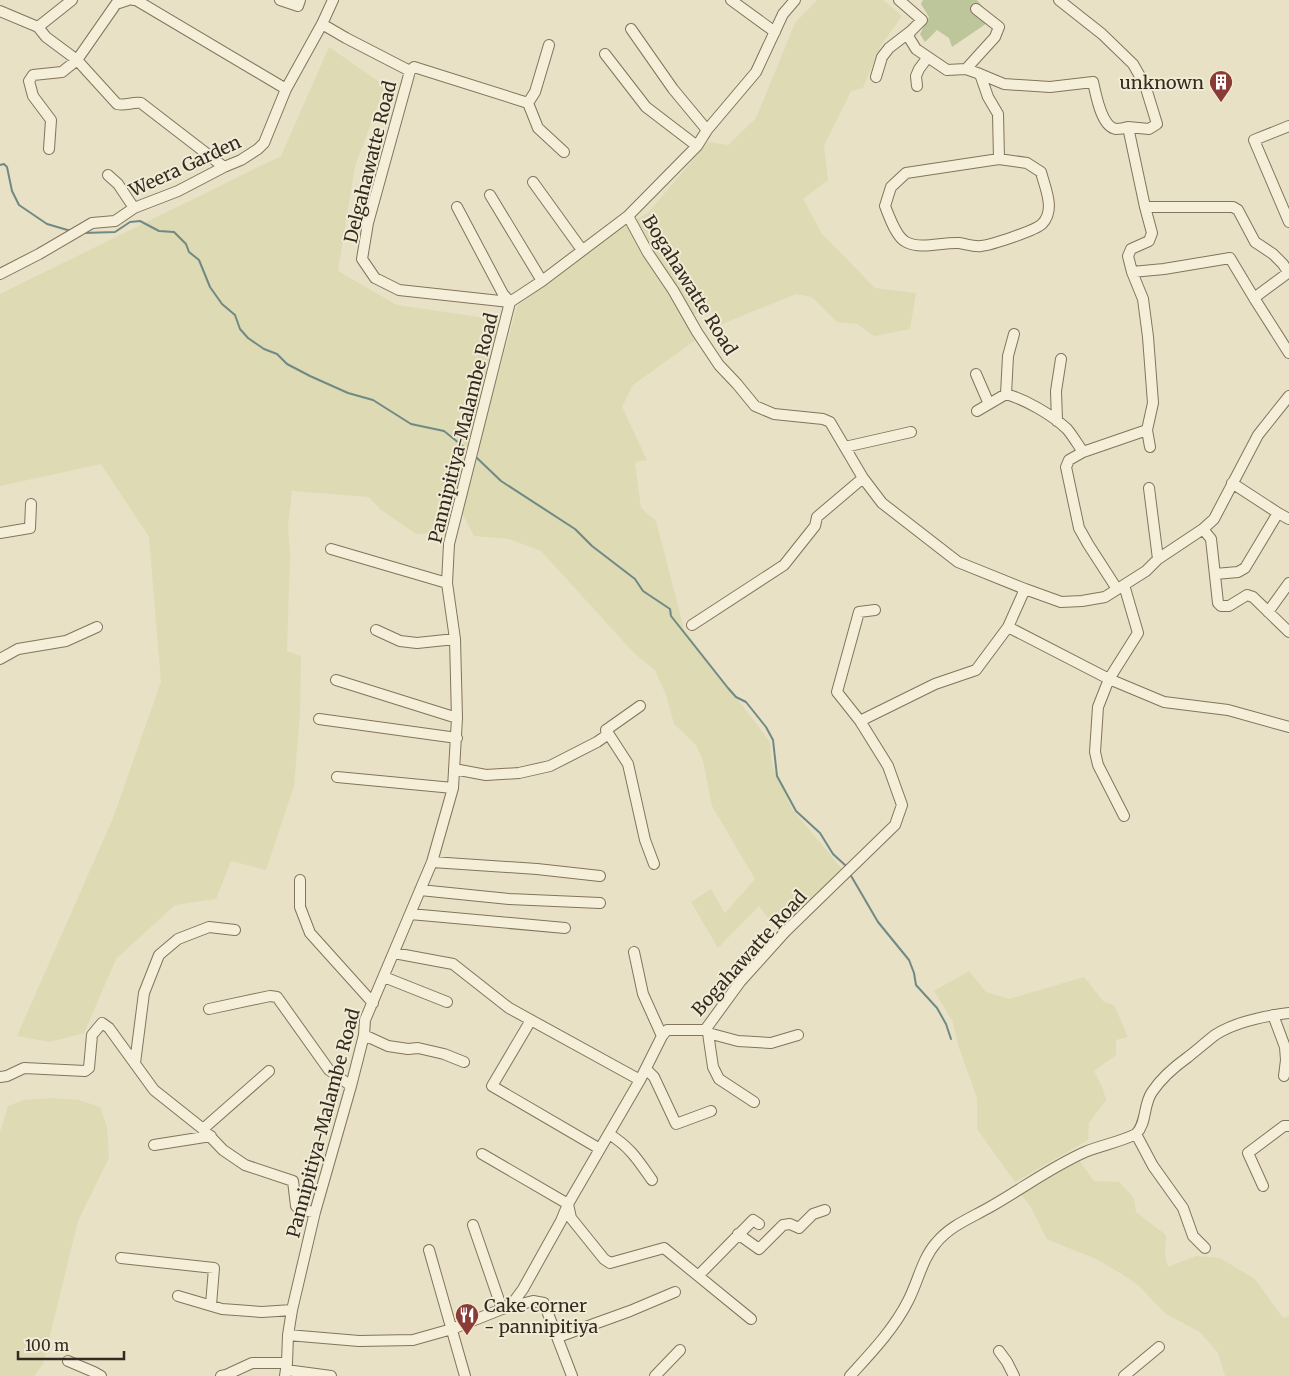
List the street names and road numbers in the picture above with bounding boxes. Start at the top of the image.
street label: Delgahawatte Road [339,78,401,246]
street label: Weera Garden [125,130,245,202]
street label: Bogahawatte Road [638,211,742,359]
street label: Pannipitiya-Malambe Road [423,310,503,546]
street label: Bogahawatte Road [687,885,811,1020]
street label: Pannipitiya-Malambe Road [281,1006,365,1240]

